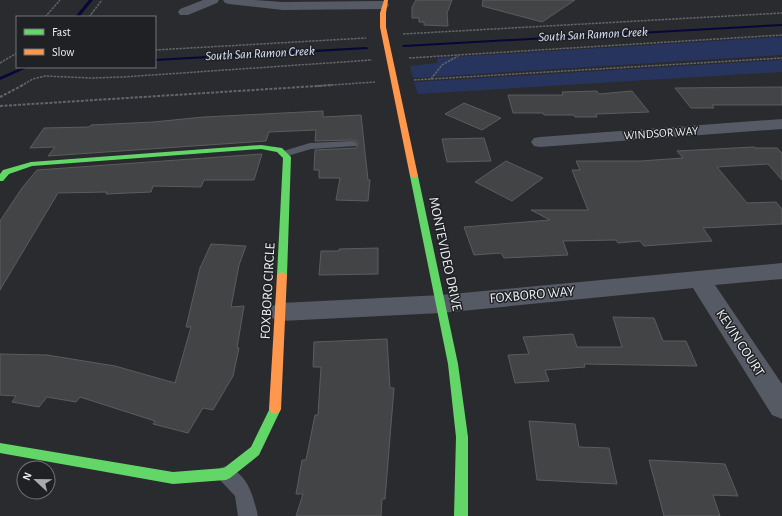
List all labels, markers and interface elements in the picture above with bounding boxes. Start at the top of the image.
legend [16,16,156,68]
text: Fast [52,26,71,38]
water label: South San Ramon Creek [538,26,648,44]
water label: South San Ramon Creek [205,45,315,63]
text: Slow [52,46,74,58]
street label: WINDSOR WAY [623,124,699,142]
street label: MONTEVIDEO DRIVE [426,196,464,313]
street label: FOXBORO CIRCLE [258,242,278,340]
street label: FOXBORO WAY [489,284,576,306]
street label: KEVIN COURT [713,307,767,379]
north arrow [16,460,56,500]
text: N [21,471,34,482]

